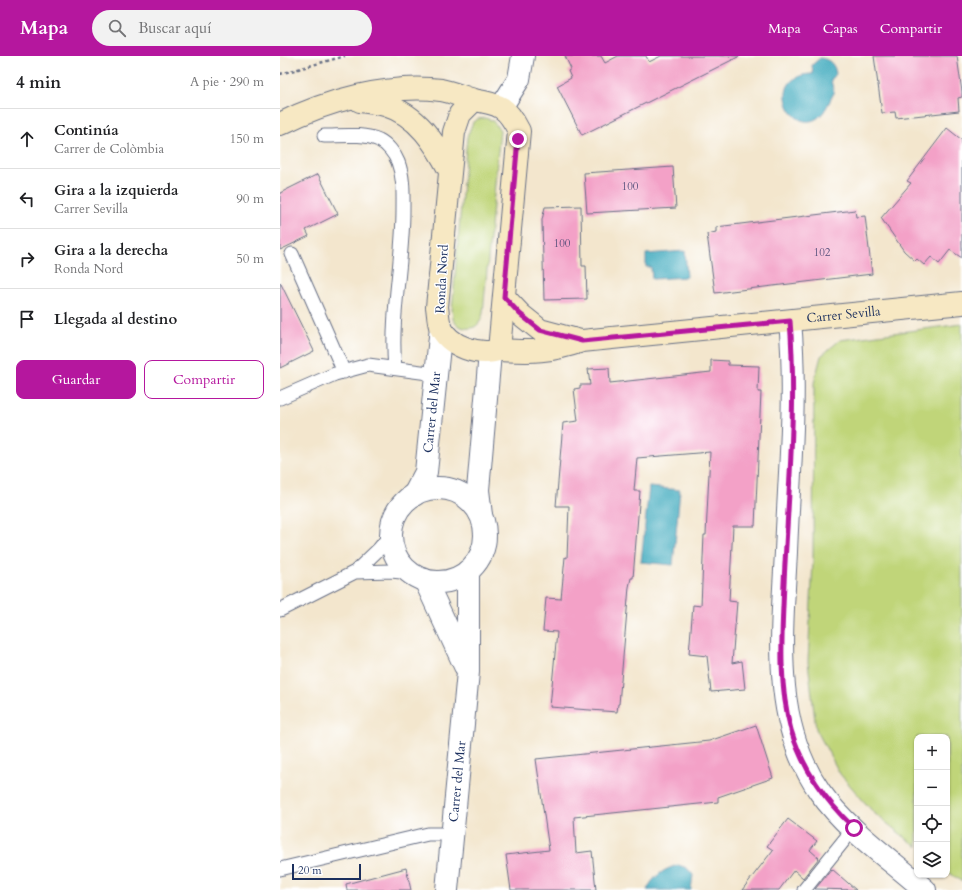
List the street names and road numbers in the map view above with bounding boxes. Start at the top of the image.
street label: Ronda Nord [431,244,453,314]
street label: Carrer Sevilla [806,302,882,327]
street label: Carrer del Mar [419,371,445,454]
street label: Carrer del Mar [445,740,470,823]

